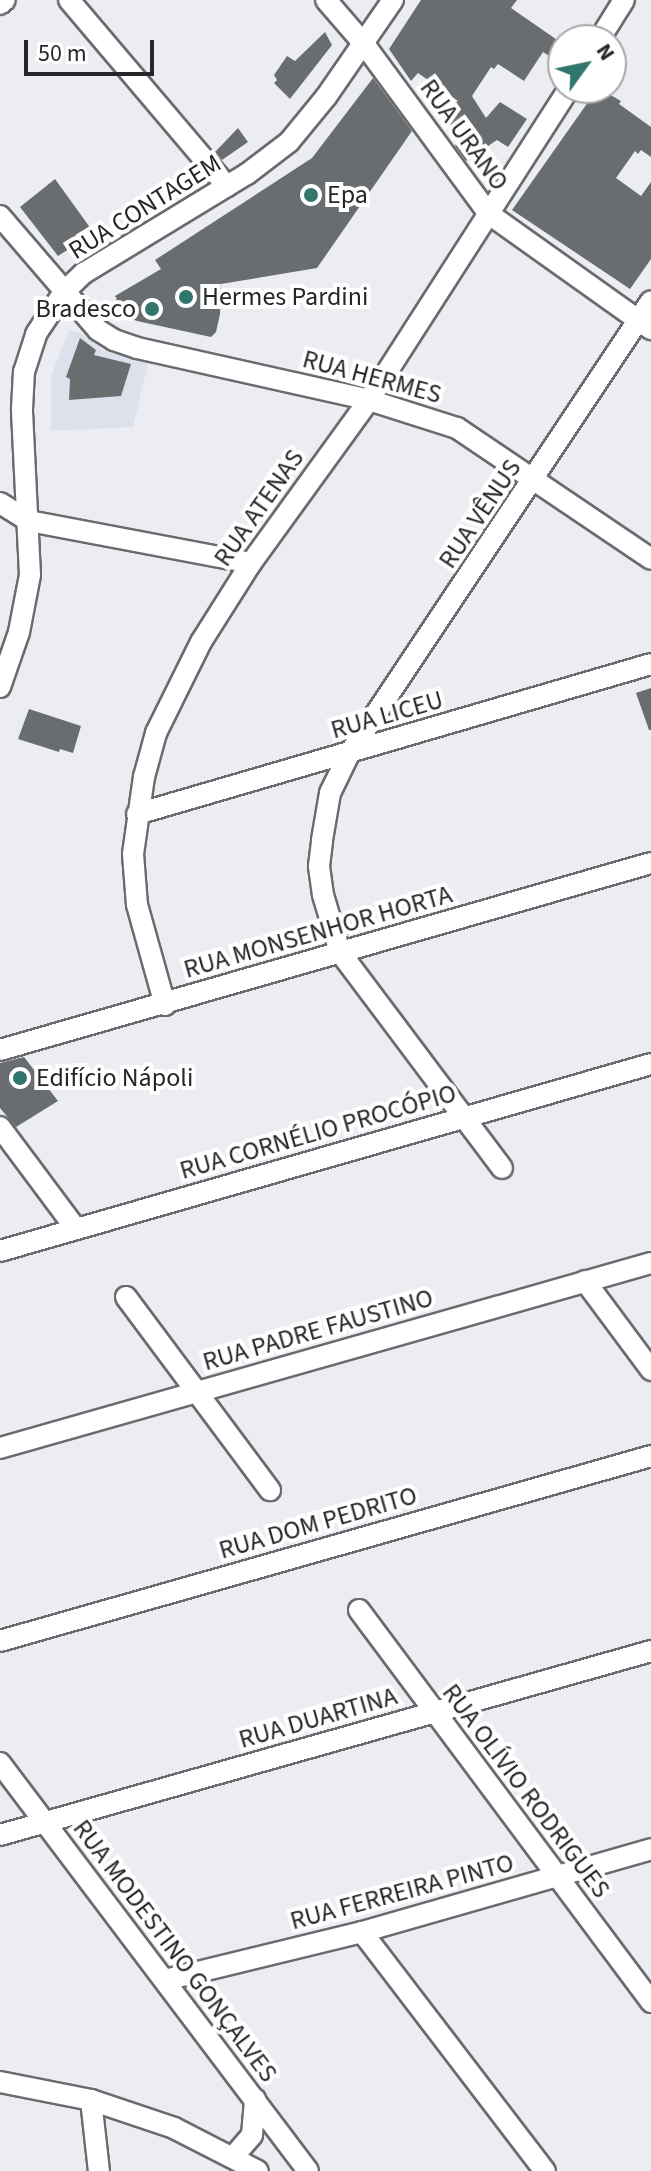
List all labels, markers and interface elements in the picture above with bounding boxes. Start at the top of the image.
scale bar [28,24,158,74]
north arrow [547,24,627,104]
text: 50 m [38,36,87,71]
text: N [588,37,623,67]
street label: RUA URANO [413,73,515,197]
street label: RUA CONTAGEM [63,148,227,266]
place label: Epa [327,179,368,211]
marker: Epa [302,186,320,204]
place label: Hermes Pardini [202,281,368,313]
marker: Hermes Pardini [177,288,195,306]
place label: Bradesco [36,293,136,325]
marker: Bradesco [143,300,161,318]
street label: RUA HERMES [299,344,445,410]
street label: RUA ATENAS [207,444,311,572]
street label: RUA VÊNUS [432,454,528,574]
street label: RUA LICEU [327,684,447,746]
street label: RUA MONSENHOR HORTA [180,879,456,985]
place label: Edifício Nápoli [36,1062,193,1094]
marker: Edifício Nápoli [11,1069,29,1087]
street label: RUA CORNÉLIO PROCÓPIO [176,1078,460,1186]
street label: RUA PADRE FAUSTINO [199,1282,437,1378]
street label: RUA DOM PEDRITO [215,1480,421,1566]
street label: RUA OLÍVIO RODRIGUES [435,1678,617,1904]
street label: RUA DUARTINA [235,1681,401,1755]
street label: RUA MODESTINO GONÇALVES [66,1814,284,2088]
street label: RUA FERREIRA PINTO [287,1847,517,1937]

